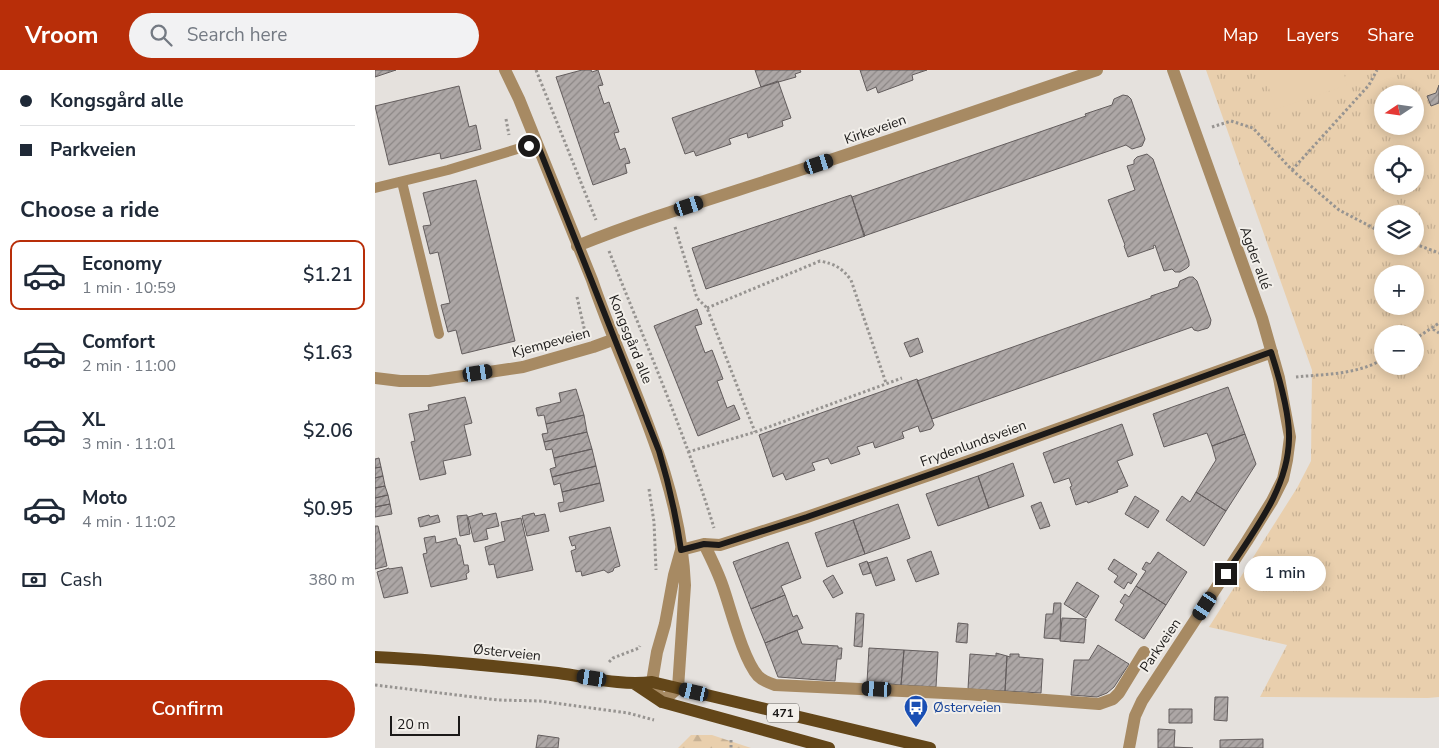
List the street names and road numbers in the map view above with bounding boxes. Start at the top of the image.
street label: Kirkeveien [842,110,909,149]
street label: Agder allé [1235,224,1276,292]
street label: Kongsgård alle [604,292,657,387]
street label: Kjempeveien [510,323,592,362]
street label: Frydenlundsveien [918,415,1029,471]
street label: Parkveien [1136,615,1185,676]
street label: Østerveien [472,639,542,666]
road number: 471 [767,704,799,722]

